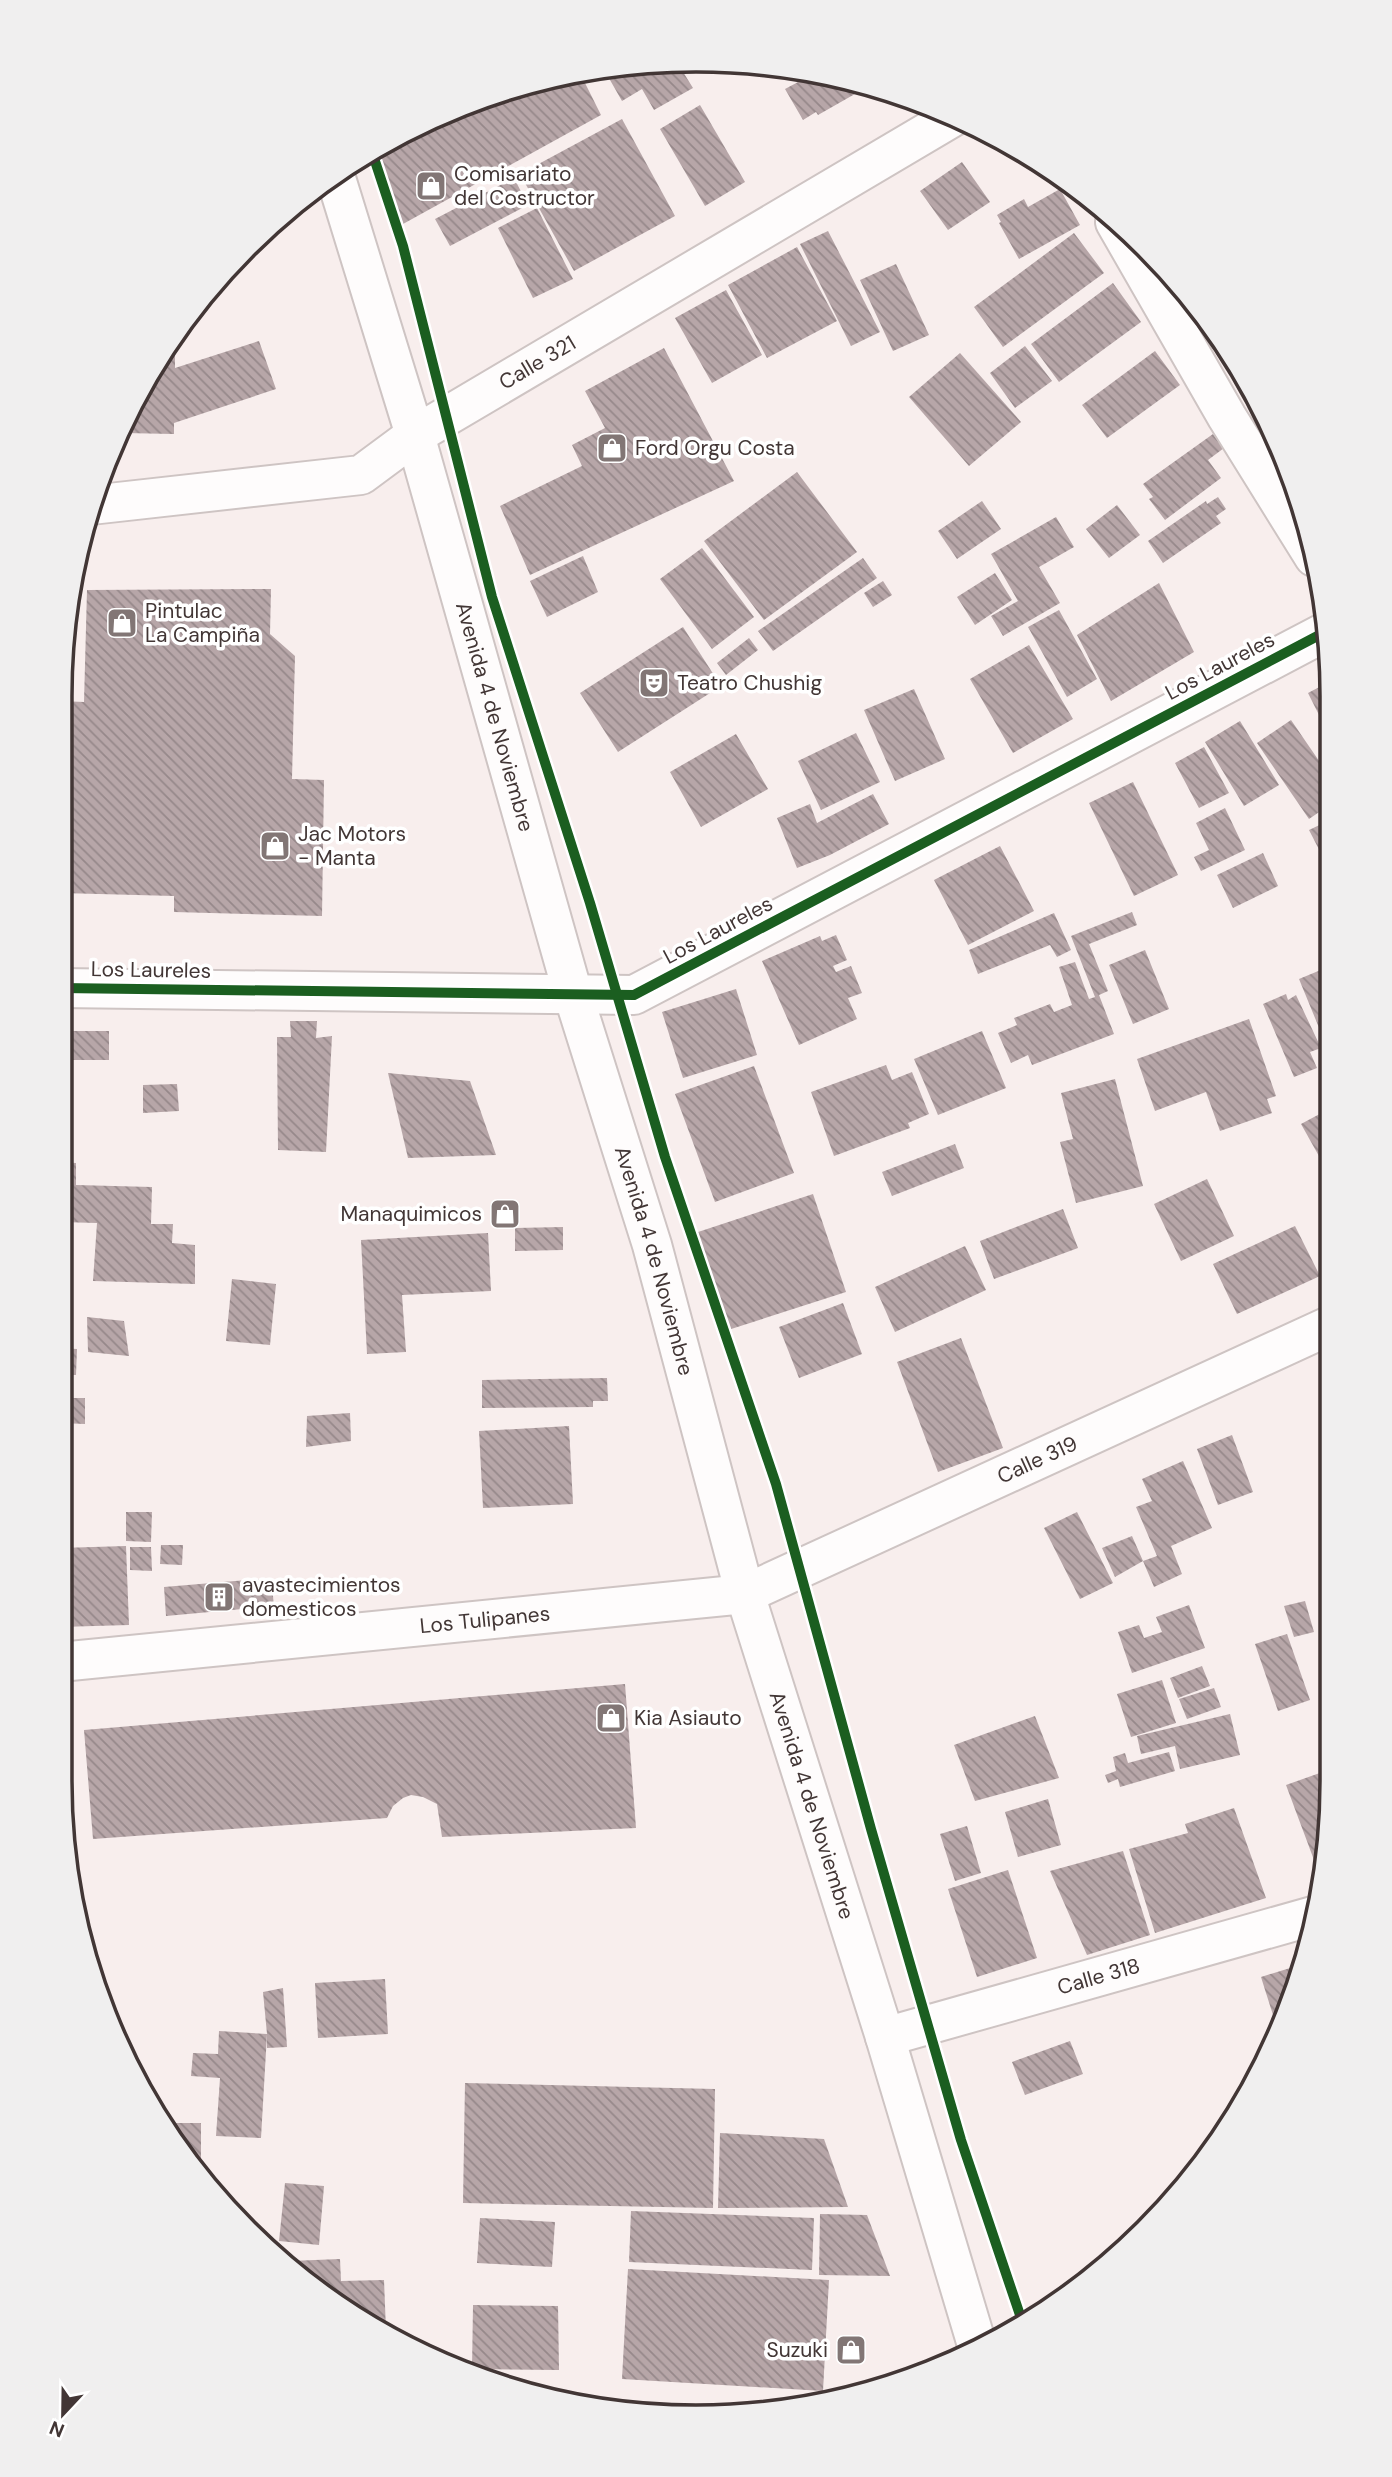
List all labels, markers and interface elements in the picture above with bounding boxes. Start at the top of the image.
place label: Comisariato del Costructor [454,160,595,212]
shop icon: Comisariato del Costructor [414,169,448,203]
street label: Calle 321 [494,329,581,396]
shop icon: Ford Orgu Costa [595,431,629,465]
place label: Ford Orgu Costa [635,434,795,462]
place label: Pintulac La Campiña [145,597,260,649]
street label: Avenida 4 de Noviembre [449,599,540,835]
shop icon: Pintulac La Campiña [105,606,139,640]
street label: Los Laureles [1160,625,1280,707]
theatre icon: Teatro Chushig [637,666,671,700]
place label: Teatro Chushig [677,669,822,697]
place label: Jac Motors - Manta [298,820,406,872]
shop icon: Jac Motors - Manta [258,829,292,863]
street label: Los Laureles [658,889,778,971]
street label: Los Laureles [91,955,211,985]
street label: Avenida 4 de Noviembre [608,1143,700,1379]
shop icon: Manaquimicos [488,1197,522,1231]
place label: Manaquimicos [340,1200,482,1228]
street label: Calle 319 [993,1429,1082,1490]
place label: avastecimientos domesticos [242,1571,401,1623]
building icon: avastecimientos domesticos [202,1580,236,1614]
street label: Los Tulipanes [418,1599,551,1640]
street label: Avenida 4 de Noviembre [763,1688,861,1923]
shop icon: Kia Asiauto [594,1701,628,1735]
place label: Kia Asiauto [634,1704,742,1732]
street label: Calle 318 [1054,1952,1143,2002]
shop icon: Suzuki [834,2333,868,2367]
place label: Suzuki [767,2336,828,2364]
north arrow [28,2379,98,2449]
text: N [46,2415,68,2443]

